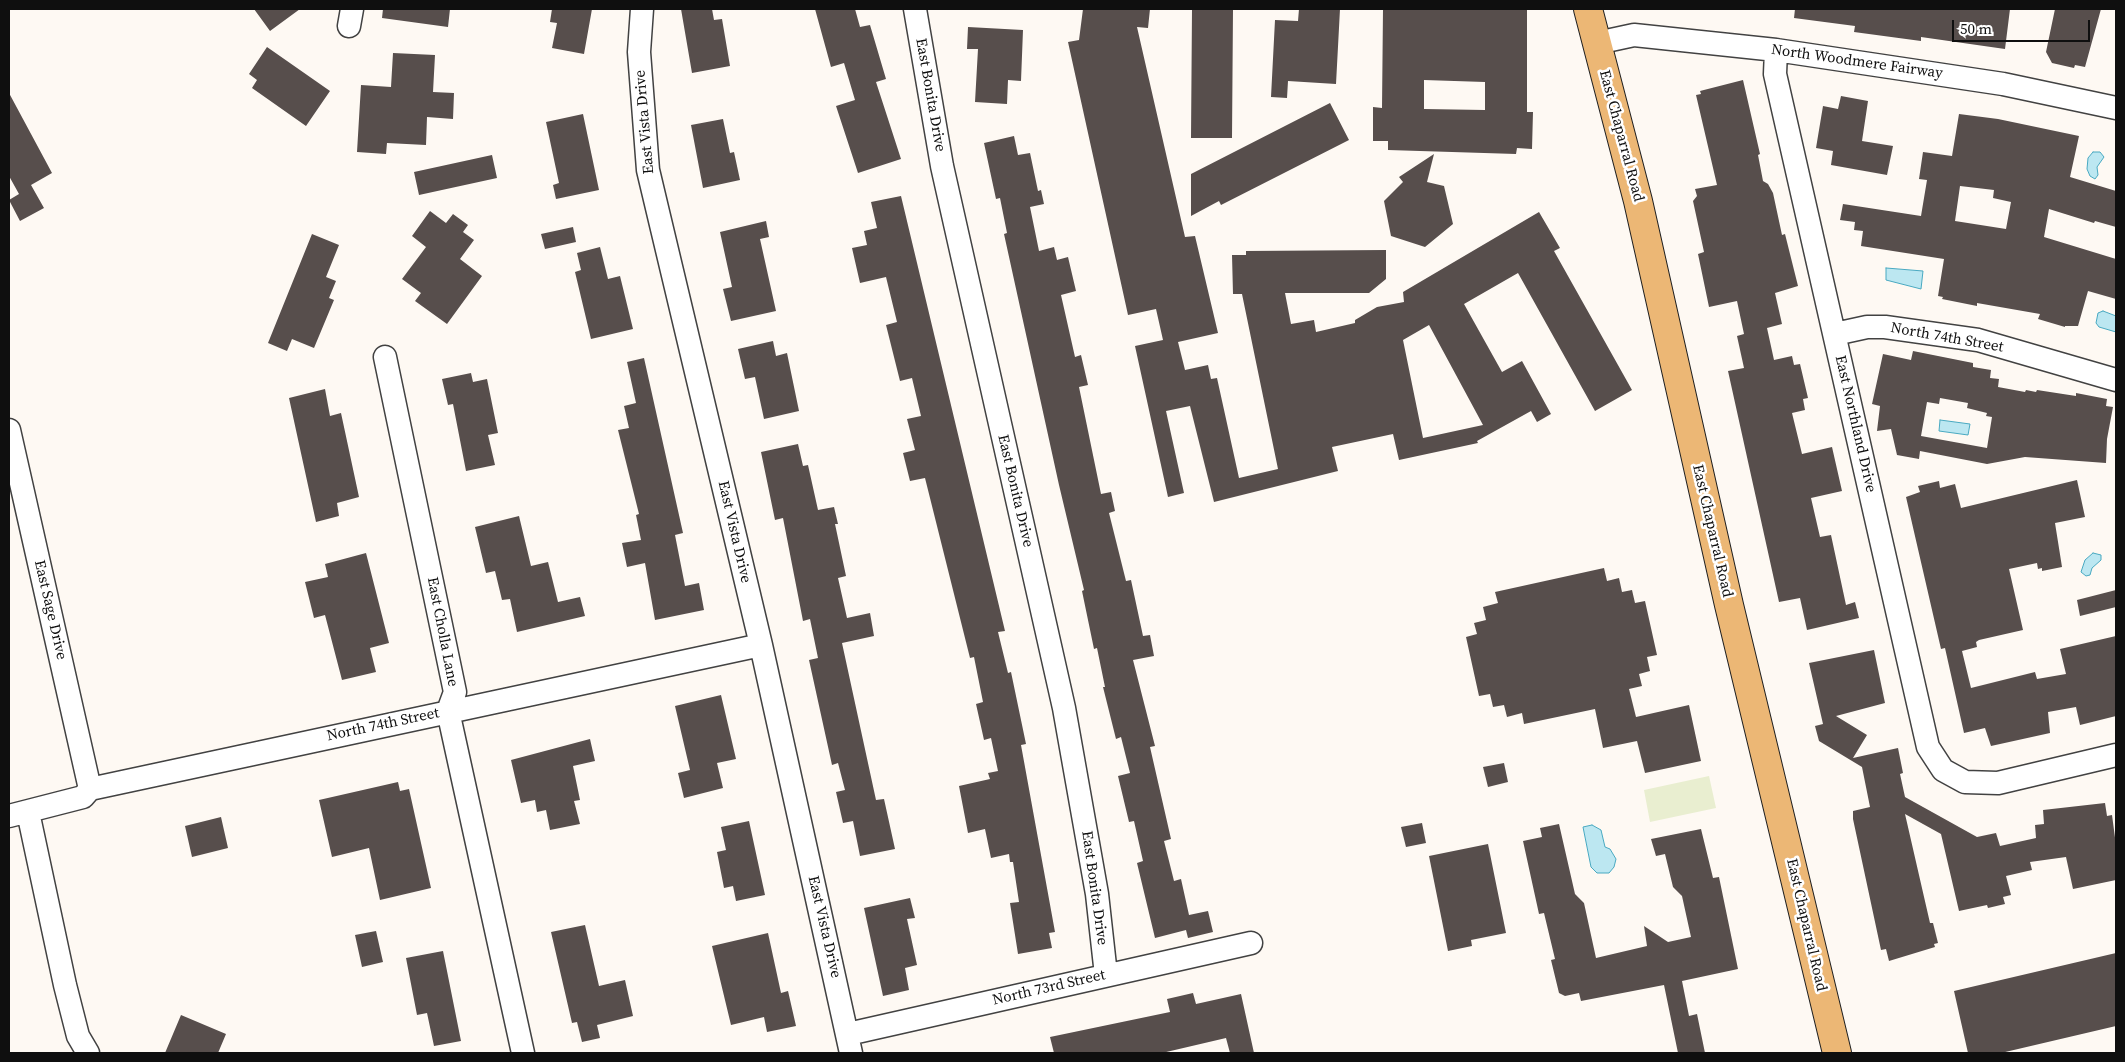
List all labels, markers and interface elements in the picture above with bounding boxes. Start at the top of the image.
scale bar [1955,10,2092,42]
text: 50 m [1960,18,1992,39]
street label: East Bonita Drive [911,37,949,153]
street label: North Woodmere Fairway [1770,41,1944,83]
street label: East Chaparral Road [1595,68,1647,204]
street label: East Vista Drive [631,69,659,175]
street label: North 74th Street [1889,319,2005,357]
street label: East Northland Drive [1830,354,1880,494]
street label: East Bonita Drive [993,433,1037,549]
street label: East Chaparral Road [1688,463,1736,599]
street label: East Vista Drive [713,479,755,585]
street label: East Sage Drive [30,558,70,662]
street label: East Cholla Lane [423,576,461,688]
street label: North 74th Street [325,704,441,746]
street label: East Bonita Drive [1077,830,1111,946]
street label: East Chaparral Road [1782,857,1830,993]
street label: East Vista Drive [803,874,845,980]
street label: North 73rd Street [991,966,1107,1010]

